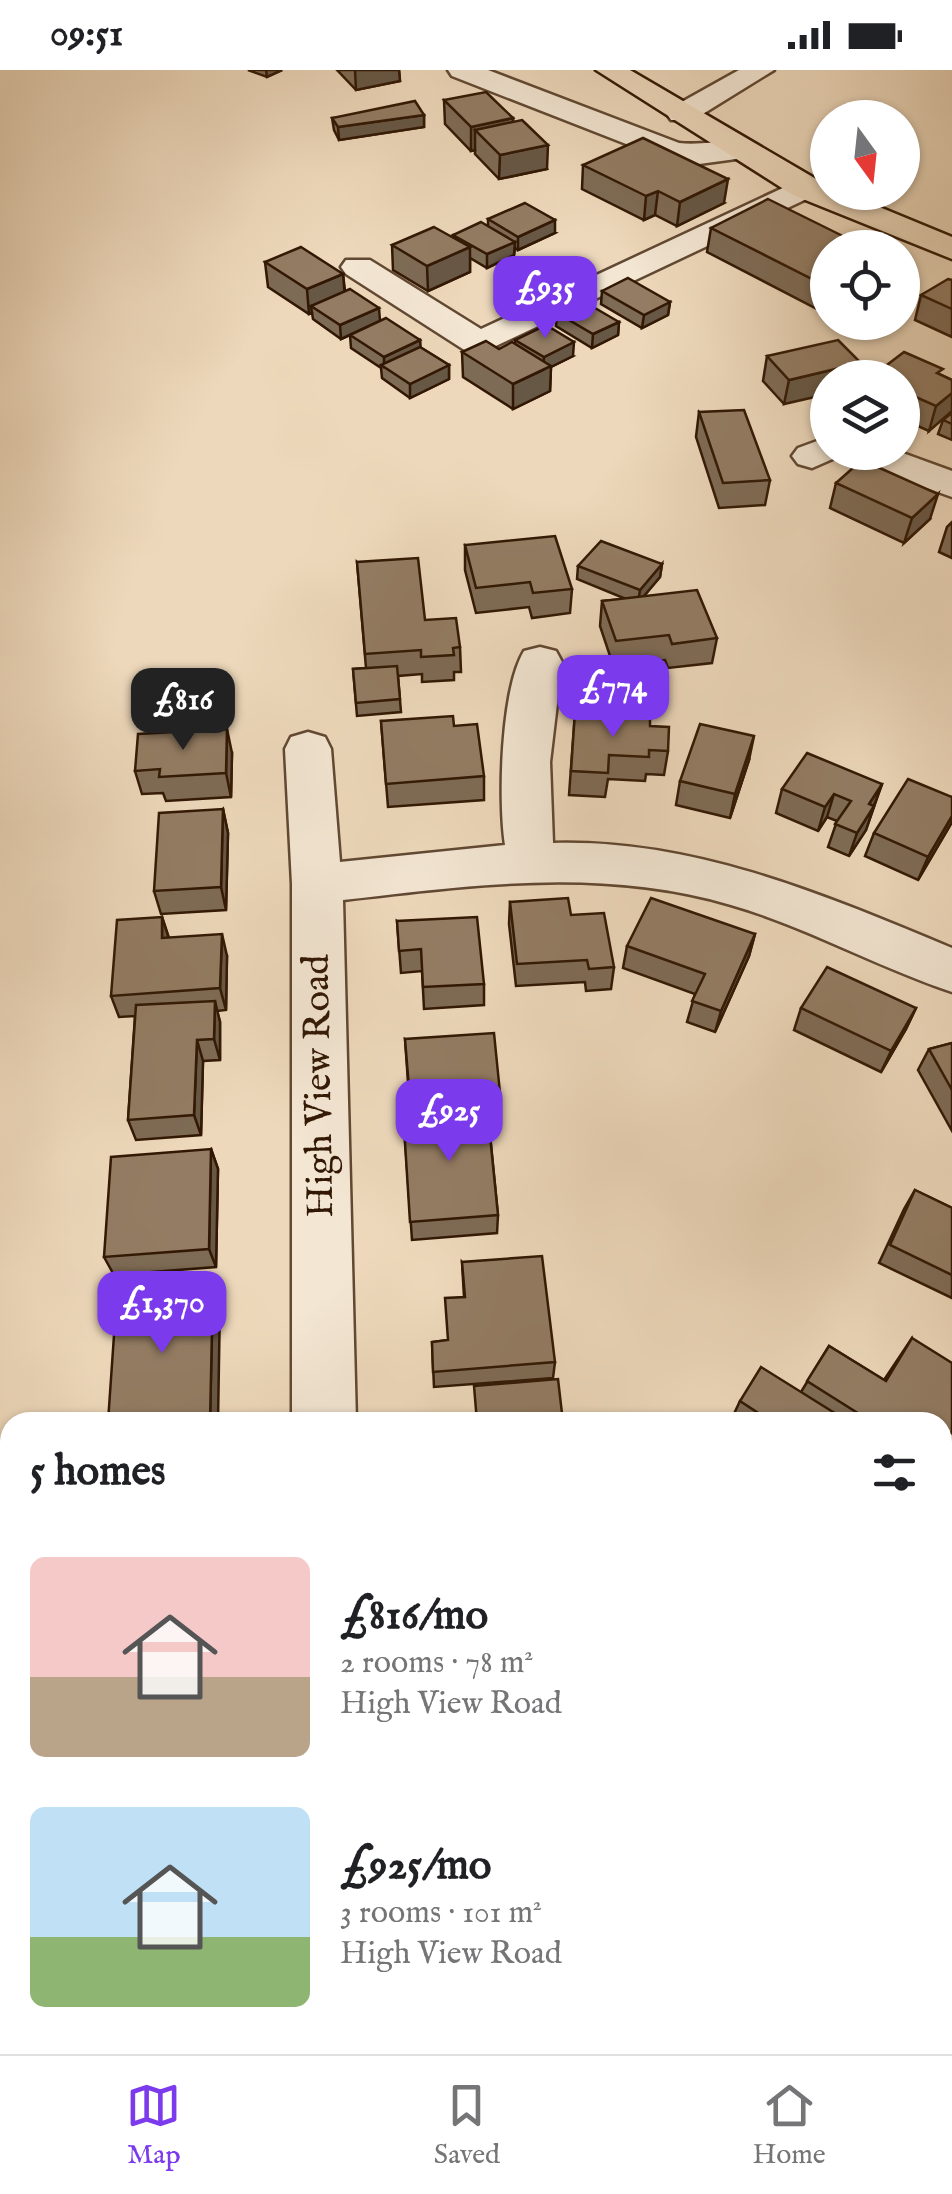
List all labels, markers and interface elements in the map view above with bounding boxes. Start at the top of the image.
text: 09:51 [50,11,123,59]
north arrow [810,100,920,210]
map controls [810,100,920,470]
button: locate [810,230,920,340]
pin: £935 [486,256,604,341]
text: £935 [515,268,575,309]
button: layers [810,360,920,470]
pin: £774 [554,655,672,740]
text: £774 [579,667,647,708]
pin: £816 [124,668,242,753]
text: £816 [153,680,213,721]
street label: High View Road [294,953,346,1218]
pin: £925 [390,1079,508,1164]
text: £925 [418,1091,480,1132]
pin: £1,370 [81,1271,243,1356]
text: £1,370 [119,1283,205,1324]
icon: filters [867,1445,922,1500]
text: 5 homes [30,1446,166,1499]
text: £816/mo [340,1590,488,1643]
icon: home [110,1597,230,1717]
text: 2 rooms · 78 m² [340,1643,533,1684]
text: High View Road [340,1684,562,1725]
text: £925/mo [340,1840,491,1893]
icon: home [110,1847,230,1967]
text: 3 rooms · 101 m² [340,1893,542,1934]
text: High View Road [340,1934,562,1975]
tab: Map [126,2078,181,2173]
tab: Saved [434,2078,500,2173]
tab: Home [753,2078,826,2173]

